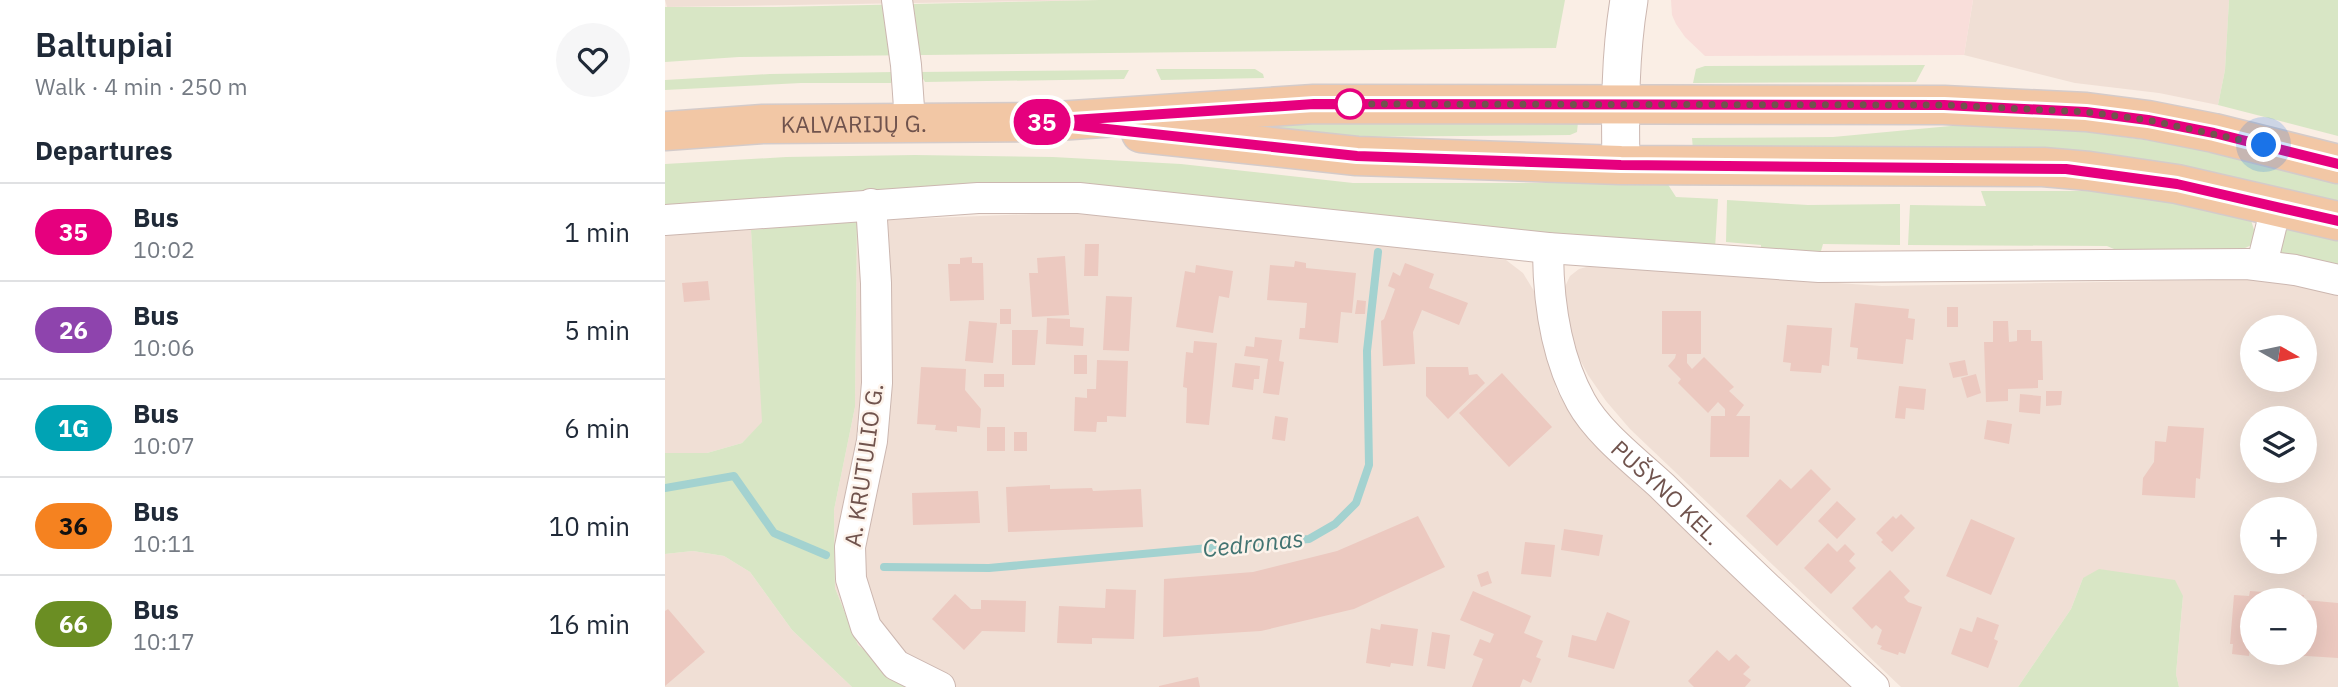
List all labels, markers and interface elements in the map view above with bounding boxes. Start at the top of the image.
text: Baltupiai [35,23,173,66]
button: heart [556,23,630,97]
text: Walk · 4 min · 250 m [35,71,248,101]
unlabelled marker [1335,89,1365,119]
line badge: 35 [1011,99,1073,145]
text: 35 [1028,106,1056,138]
street label: KALVARIJŲ G. [781,108,927,139]
your location [2246,127,2281,162]
text: Departures [35,133,173,167]
text: Bus [133,200,179,234]
text: 1 min [564,215,630,249]
text: 35 [59,216,88,248]
text: 10:02 [133,234,195,264]
text: Bus [133,298,179,332]
text: 5 min [564,313,630,347]
text: 26 [59,314,88,346]
north arrow [2240,315,2317,392]
map controls [2240,315,2317,665]
text: 10:06 [133,332,195,362]
street label: A. KRUTULIO G. [837,381,889,549]
text: Bus [133,396,179,430]
button: layers [2240,406,2317,483]
text: 6 min [564,411,630,445]
text: 1G [58,412,89,444]
text: 10:07 [133,430,195,460]
street label: PUŠYNO KEL. [1605,433,1728,551]
text: Bus [133,494,179,528]
button: + [2240,497,2317,574]
text: 10 min [549,509,630,543]
text: 36 [59,510,88,542]
water label: Cedronas [1201,522,1305,564]
text: 10:11 [133,528,195,558]
button: − [2240,588,2317,665]
text: Bus [133,592,179,626]
text: 16 min [549,607,630,641]
text: 66 [59,608,88,640]
text: 10:17 [133,626,195,656]

